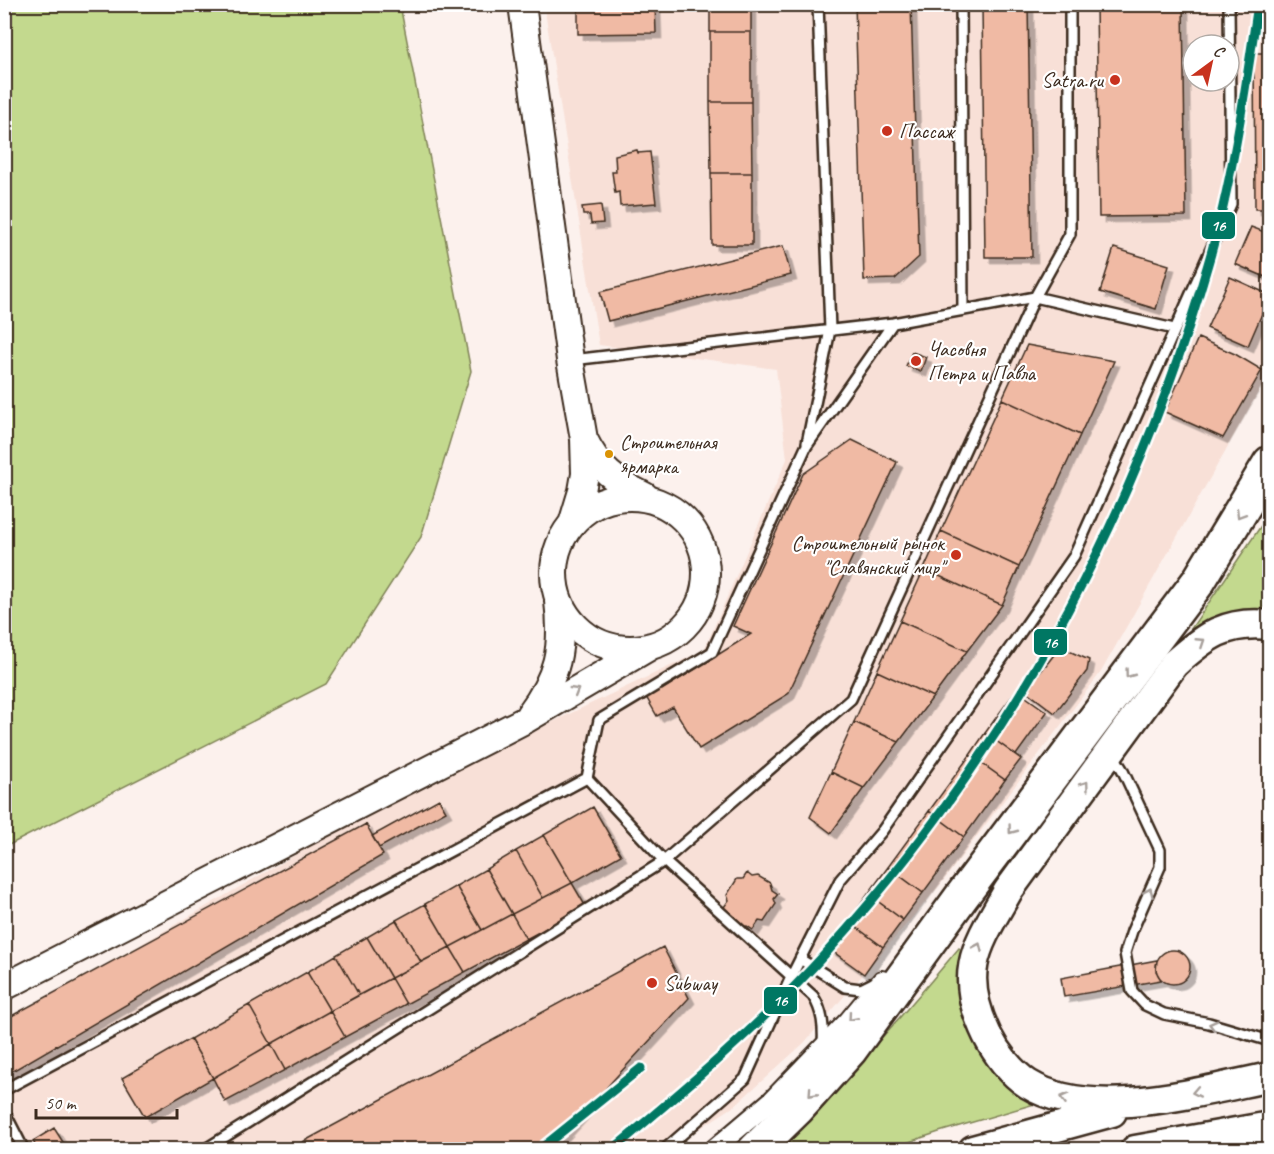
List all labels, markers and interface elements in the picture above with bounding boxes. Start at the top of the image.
north arrow [1181,33,1241,93]
text: С [1210,41,1229,63]
place label: Satra.ru [1041,67,1104,93]
marker: Satra.ru [1108,73,1122,87]
place label: Пассаж [899,118,956,144]
marker: Пассаж [880,124,894,138]
line badge: 16 [1201,211,1236,240]
text: 16 [1211,216,1227,236]
place label: Часовня Петра и Павла [928,336,1037,386]
marker: Часовня Петра и Павла [909,354,923,368]
place label: Строительная ярмарка [620,430,718,479]
marker: Строительная ярмарка [603,448,615,460]
one-way arrow [1236,508,1248,518]
place label: Строительный рынок "Славянский мир" [792,530,948,580]
marker: Строительный рынок "Славянский мир" [949,548,963,562]
line badge: 16 [1033,628,1068,656]
text: 16 [1043,633,1059,653]
one-way arrow [1195,637,1205,649]
one-way arrow [1125,667,1136,678]
one-way arrow [569,686,580,698]
one-way arrow [1078,780,1089,791]
one-way arrow [1008,823,1019,834]
one-way arrow [1141,887,1153,898]
one-way arrow [971,943,983,954]
place label: Subway [664,970,719,996]
marker: Subway [645,976,659,990]
line badge: 16 [763,986,798,1015]
text: 16 [773,991,789,1011]
one-way arrow [848,1010,859,1021]
one-way arrow [1209,1020,1219,1032]
scale bar [36,1082,177,1120]
one-way arrow [1191,1085,1201,1098]
one-way arrow [808,1086,819,1096]
text: 50 m [45,1092,78,1114]
one-way arrow [1059,1093,1069,1106]

